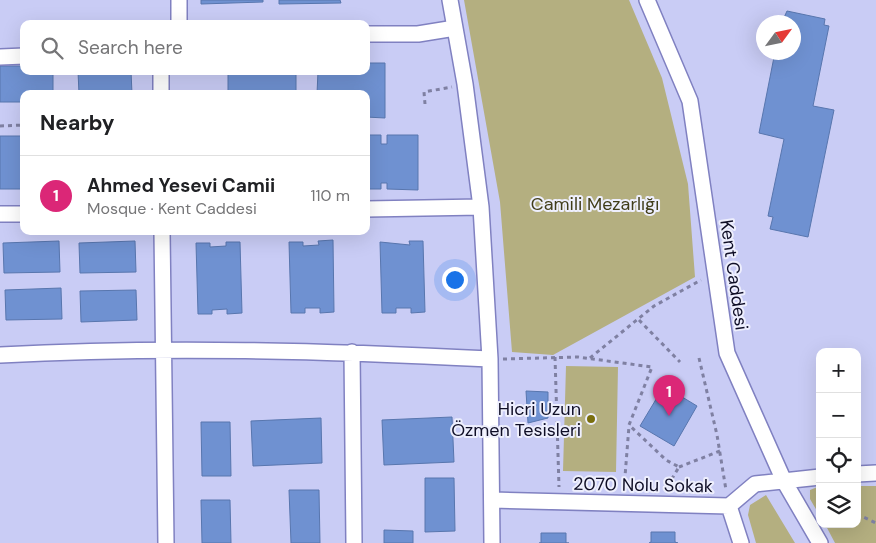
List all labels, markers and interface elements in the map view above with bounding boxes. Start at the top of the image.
north arrow [756,15,801,60]
search box [20,20,370,75]
icon: search [38,34,66,62]
text: Search here [78,35,183,60]
text: Nearby [40,109,114,137]
text: Ahmed Yesevi Camii [87,173,275,198]
text: 1 [53,185,59,206]
text: 110 m [311,185,350,206]
park label: Camili Mezarlığı [531,192,659,216]
text: Mosque · Kent Caddesi [87,198,257,219]
street label: Kent Caddesi [714,218,754,332]
your location [442,267,468,293]
map controls [816,348,861,528]
button: + [816,348,861,393]
pin: 1 [653,375,685,416]
button: − [816,393,861,438]
place label: Hicri Uzun Özmen Tesisleri [451,397,581,442]
marker: Hicri Uzun Özmen Tesisleri [585,413,597,425]
button: locate [816,438,861,483]
street label: 2070 Nolu Sokak [573,472,713,498]
button: layers [816,483,861,528]

